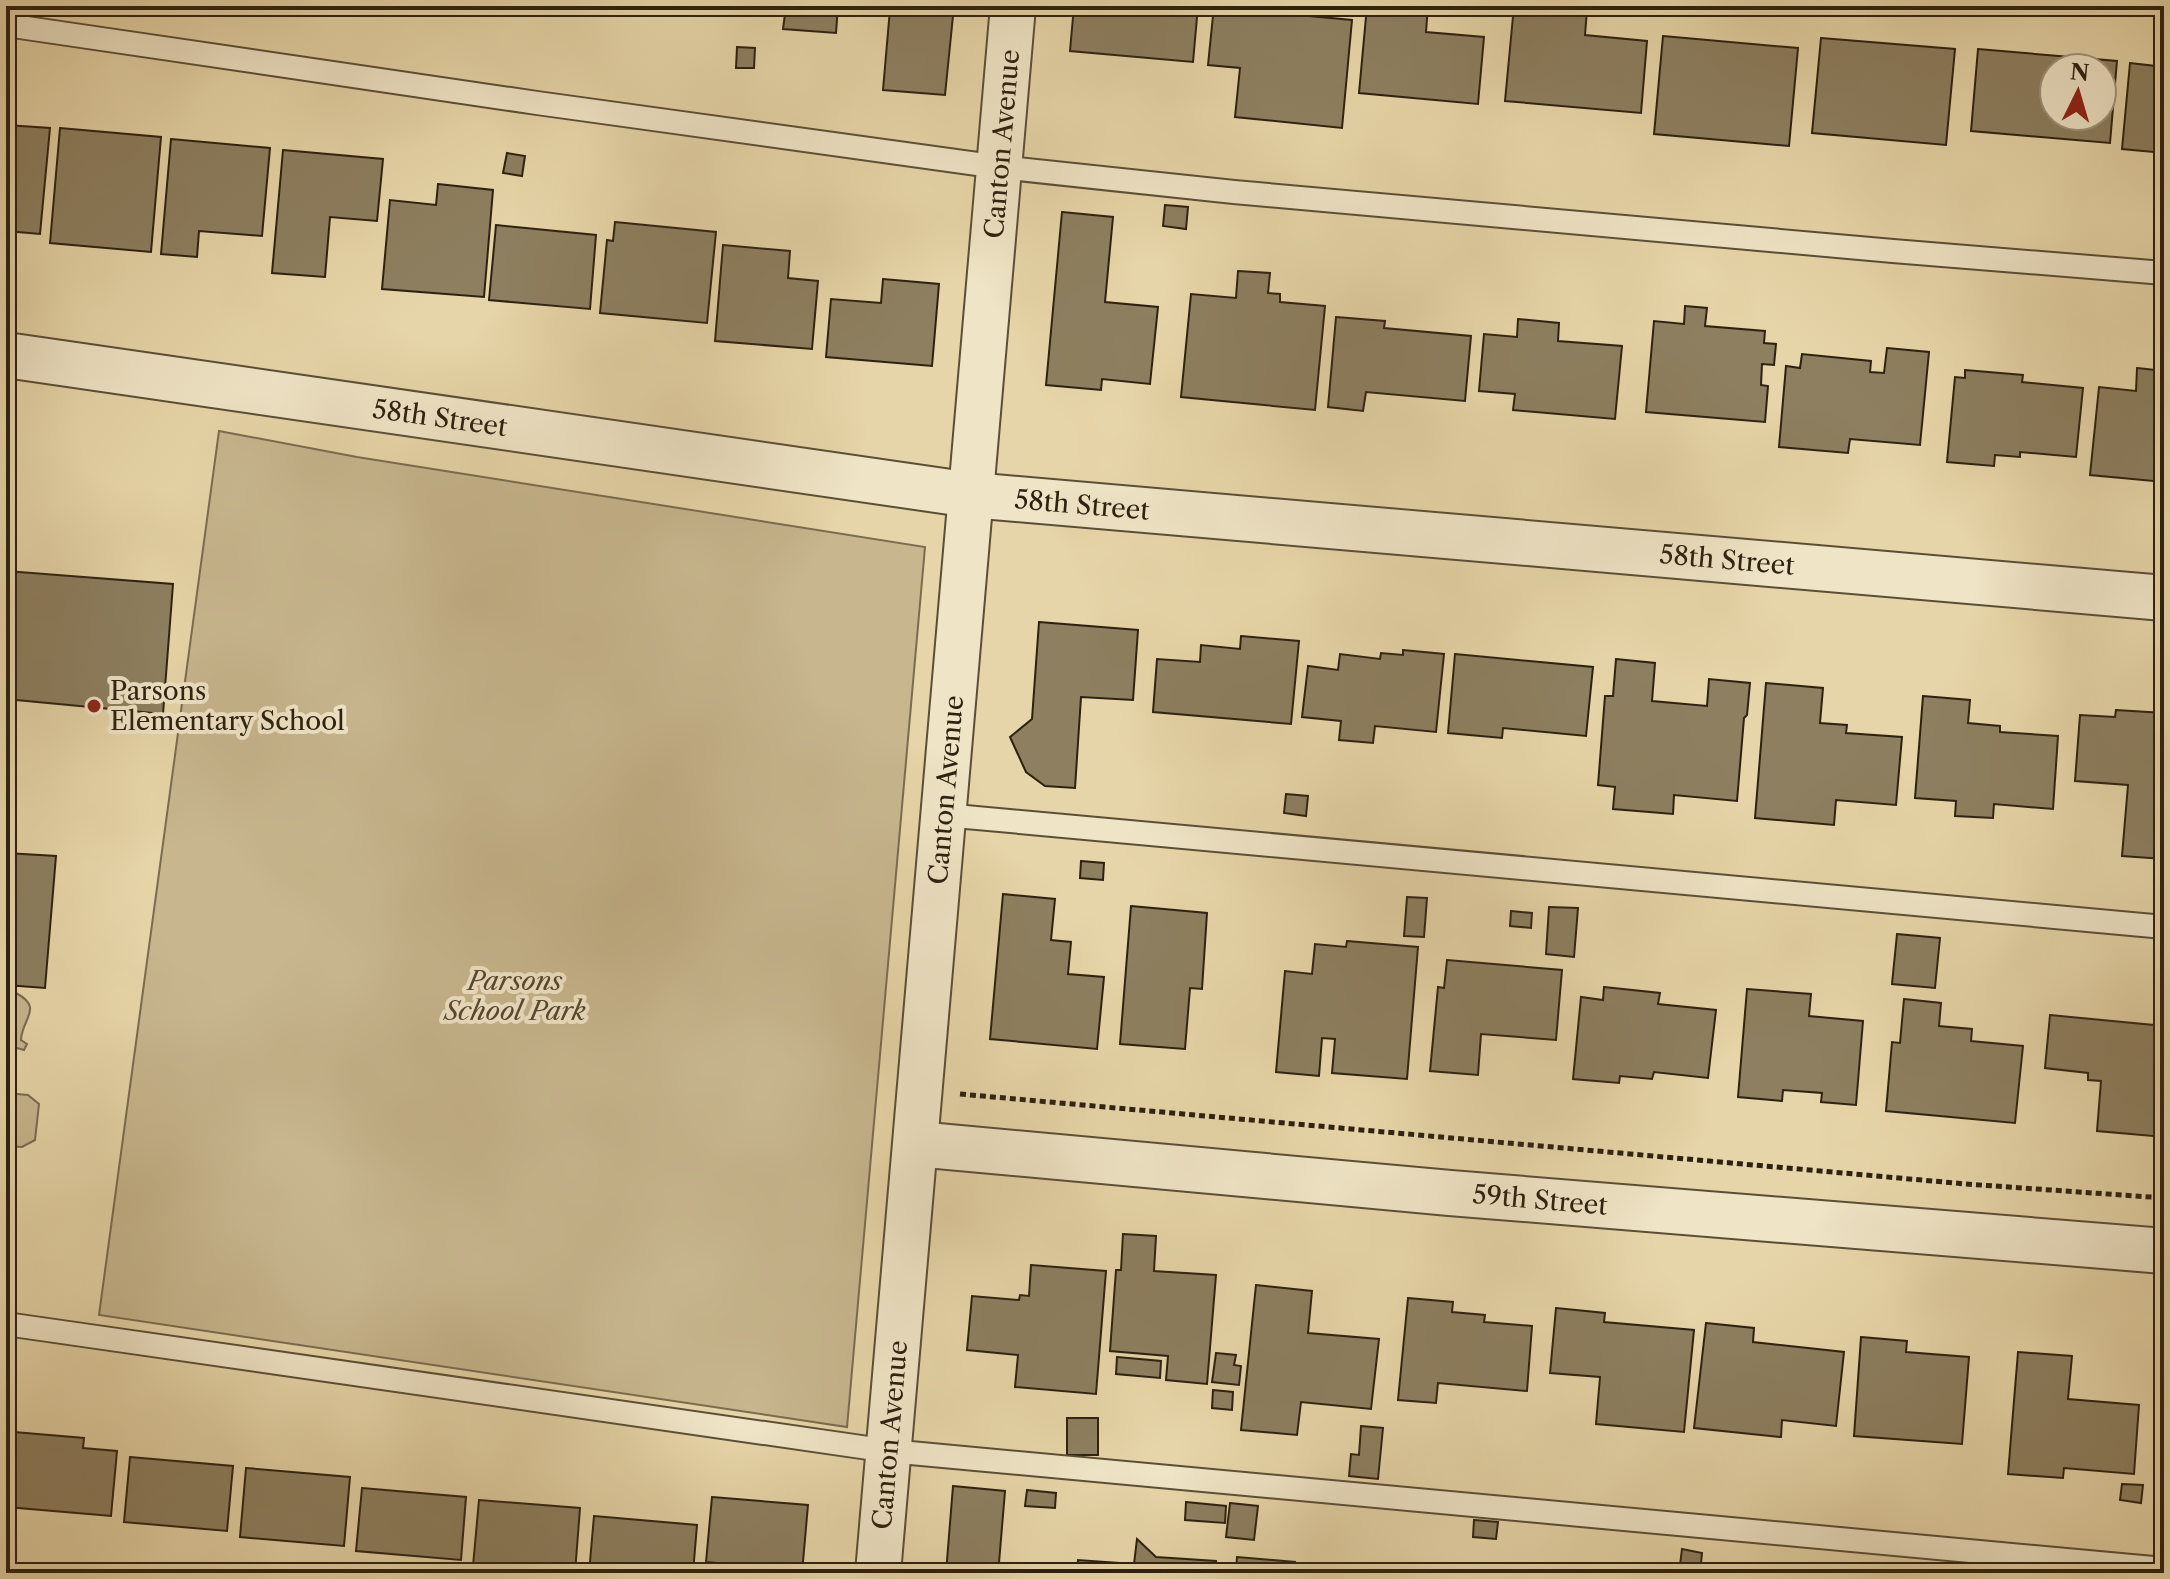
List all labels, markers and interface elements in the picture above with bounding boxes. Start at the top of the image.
street label: Canton Avenue [978,48,1026,240]
north arrow [2038,52,2118,132]
text: N [2069,58,2090,87]
street label: 58th Street [371,393,510,443]
street label: 58th Street [1013,483,1152,527]
street label: 58th Street [1658,538,1797,582]
place label: Parsons Elementary School [110,675,345,737]
street label: Canton Avenue [922,694,970,886]
marker: Parsons Elementary School [85,697,103,715]
park label: Parsons School Park [442,965,586,1027]
street label: 59th Street [1471,1178,1610,1222]
street label: Canton Avenue [866,1339,914,1531]

